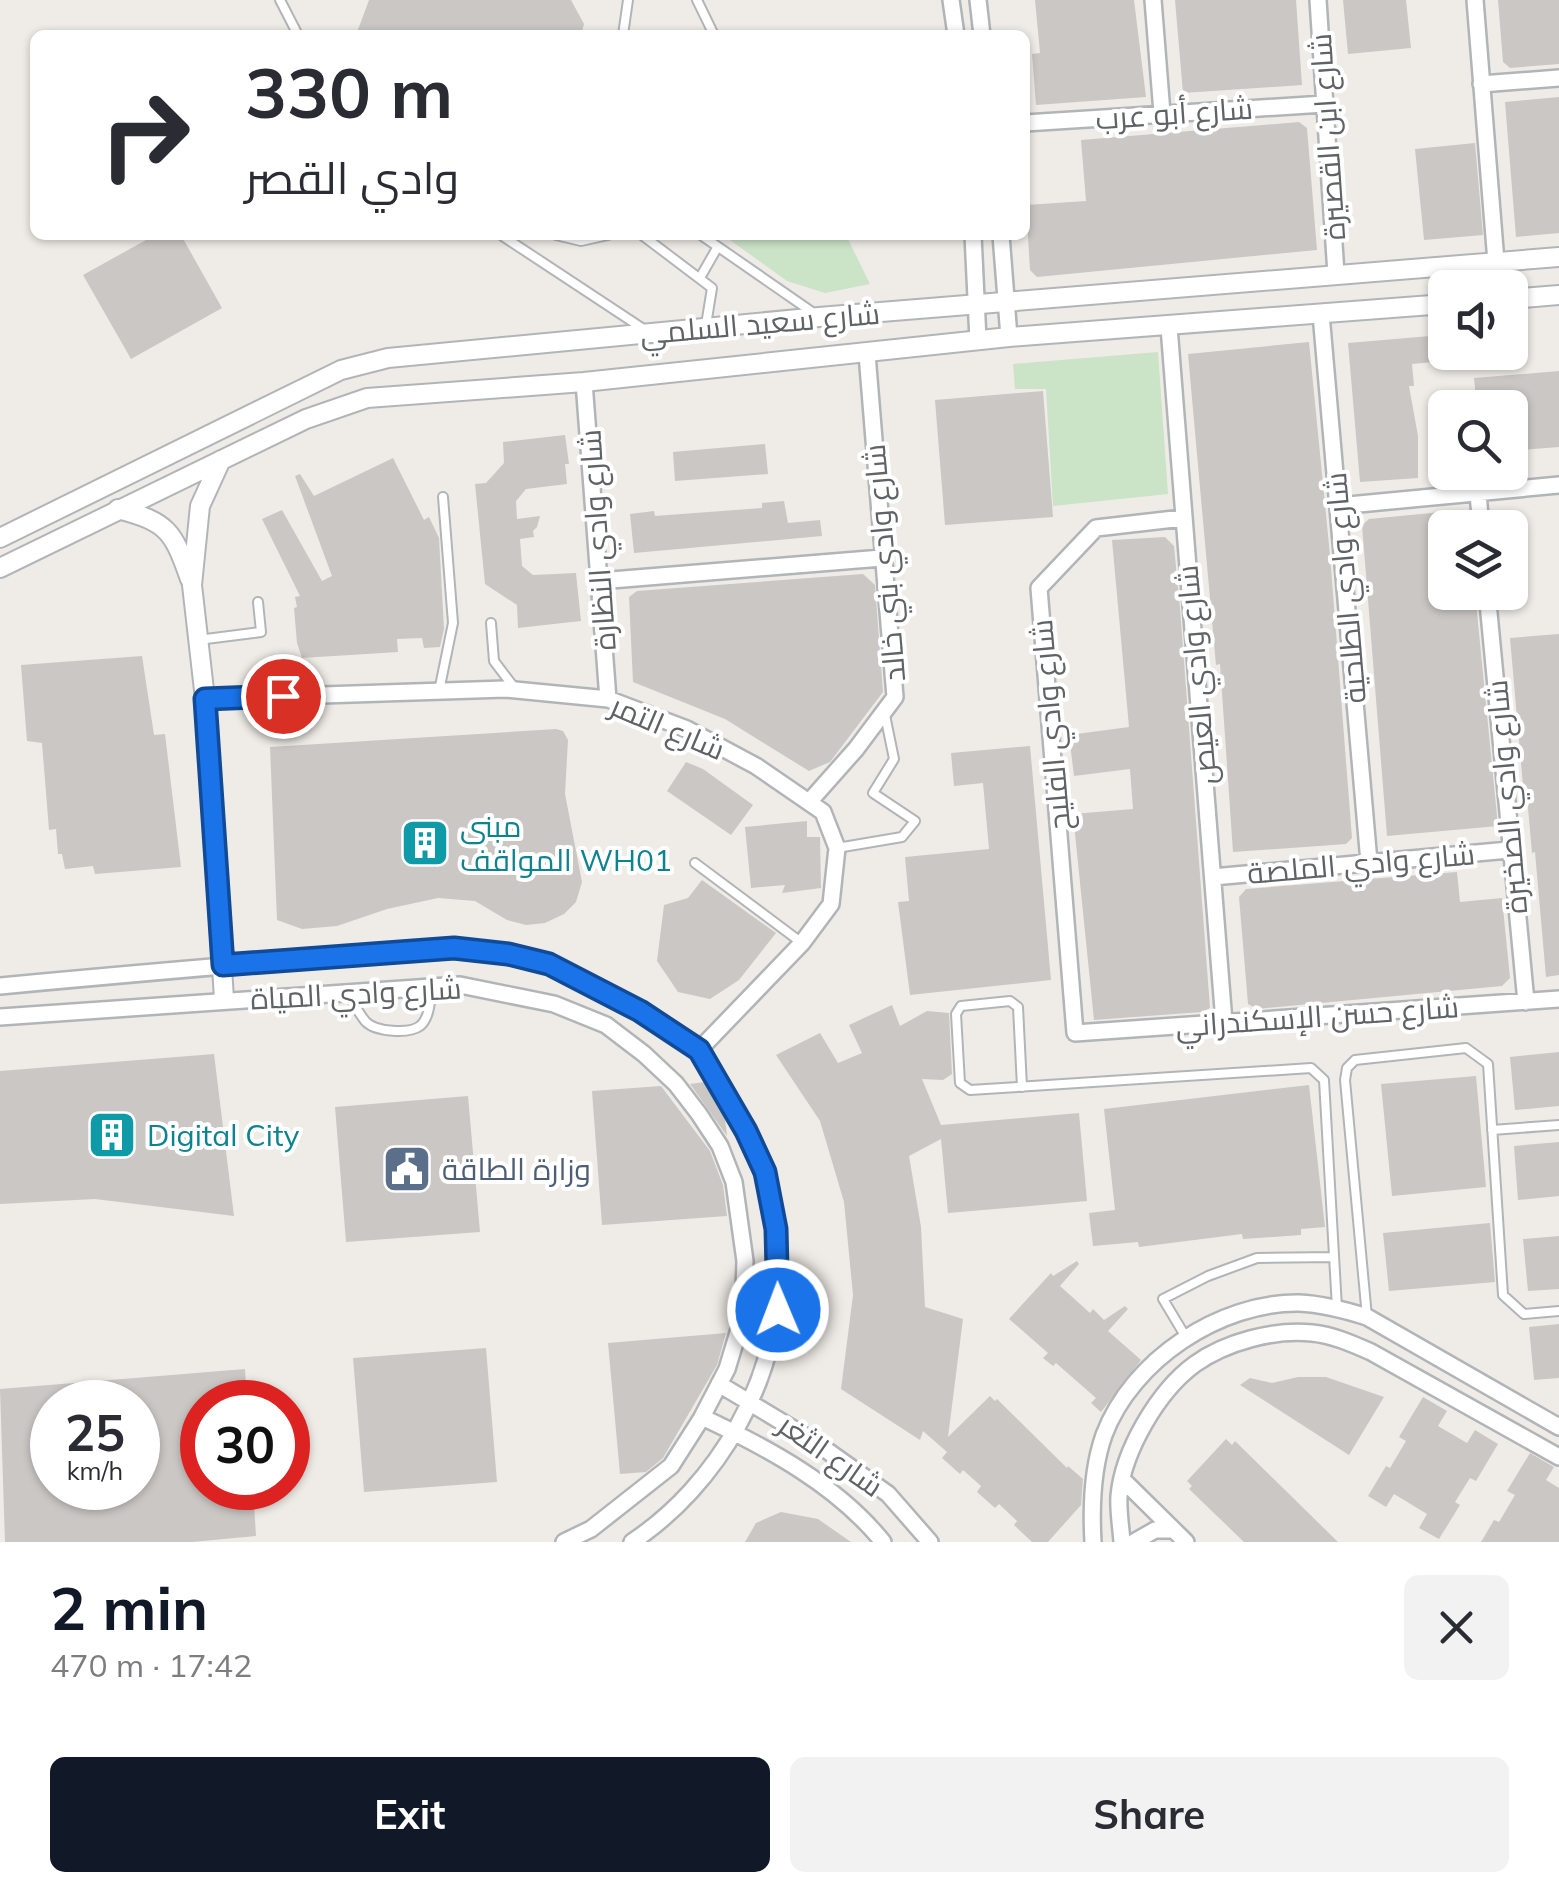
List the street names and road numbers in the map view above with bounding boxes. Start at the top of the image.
street label: شارع ابن القصيرة [1301,32,1355,242]
street label: شارع أبو عرب [1094,89,1254,139]
street label: شارع سعيد السلمي [638,294,882,357]
street label: شارع وادي النظارة [570,428,629,652]
street label: شارع وادي بني خالد [855,442,918,683]
street label: شارع وادي الطلحية [1316,470,1379,705]
street label: شارع وادي العيص [1167,563,1230,786]
street label: شارع وادي الفليح [1022,617,1083,832]
street label: شارع وادي الصخيرة [1477,678,1540,916]
street label: شارع التمر [603,685,731,770]
street label: شارع وادي الملصة [1246,834,1477,897]
street label: شارع وادي المياة [249,968,463,1022]
street label: شارع حسن الإسكندراني [1174,987,1460,1050]
street label: شارع الثغر [769,1404,891,1506]

